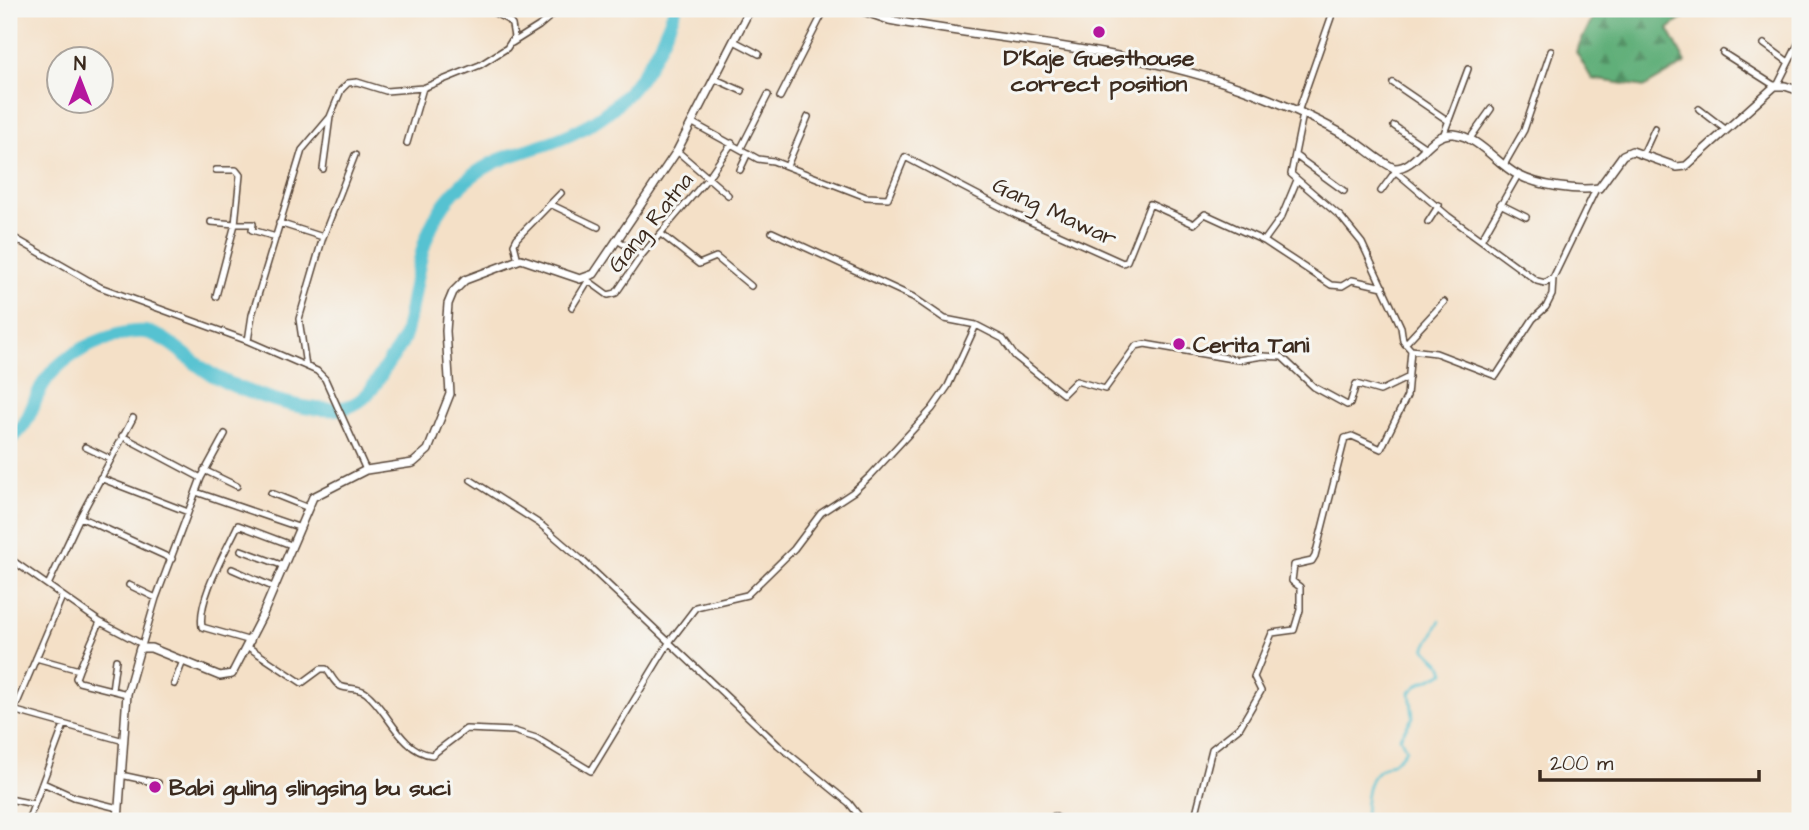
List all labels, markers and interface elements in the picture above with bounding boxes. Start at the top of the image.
marker: D'Kaje Guesthouse correct position [1091,24,1107,40]
place label: D'Kaje Guesthouse correct position [1004,42,1195,100]
north arrow [46,46,116,116]
text: N [74,51,86,78]
street label: Gang Ratna [600,165,702,280]
street label: Gang Mawar [987,169,1122,256]
place label: Cerita Tani [1193,329,1310,361]
marker: Cerita Tani [1171,336,1187,352]
scale bar [1540,739,1758,783]
text: 200 m [1550,749,1614,778]
place label: Babi guling slingsing bu suci [169,772,451,805]
marker: Babi guling slingsing bu suci [147,779,163,795]

